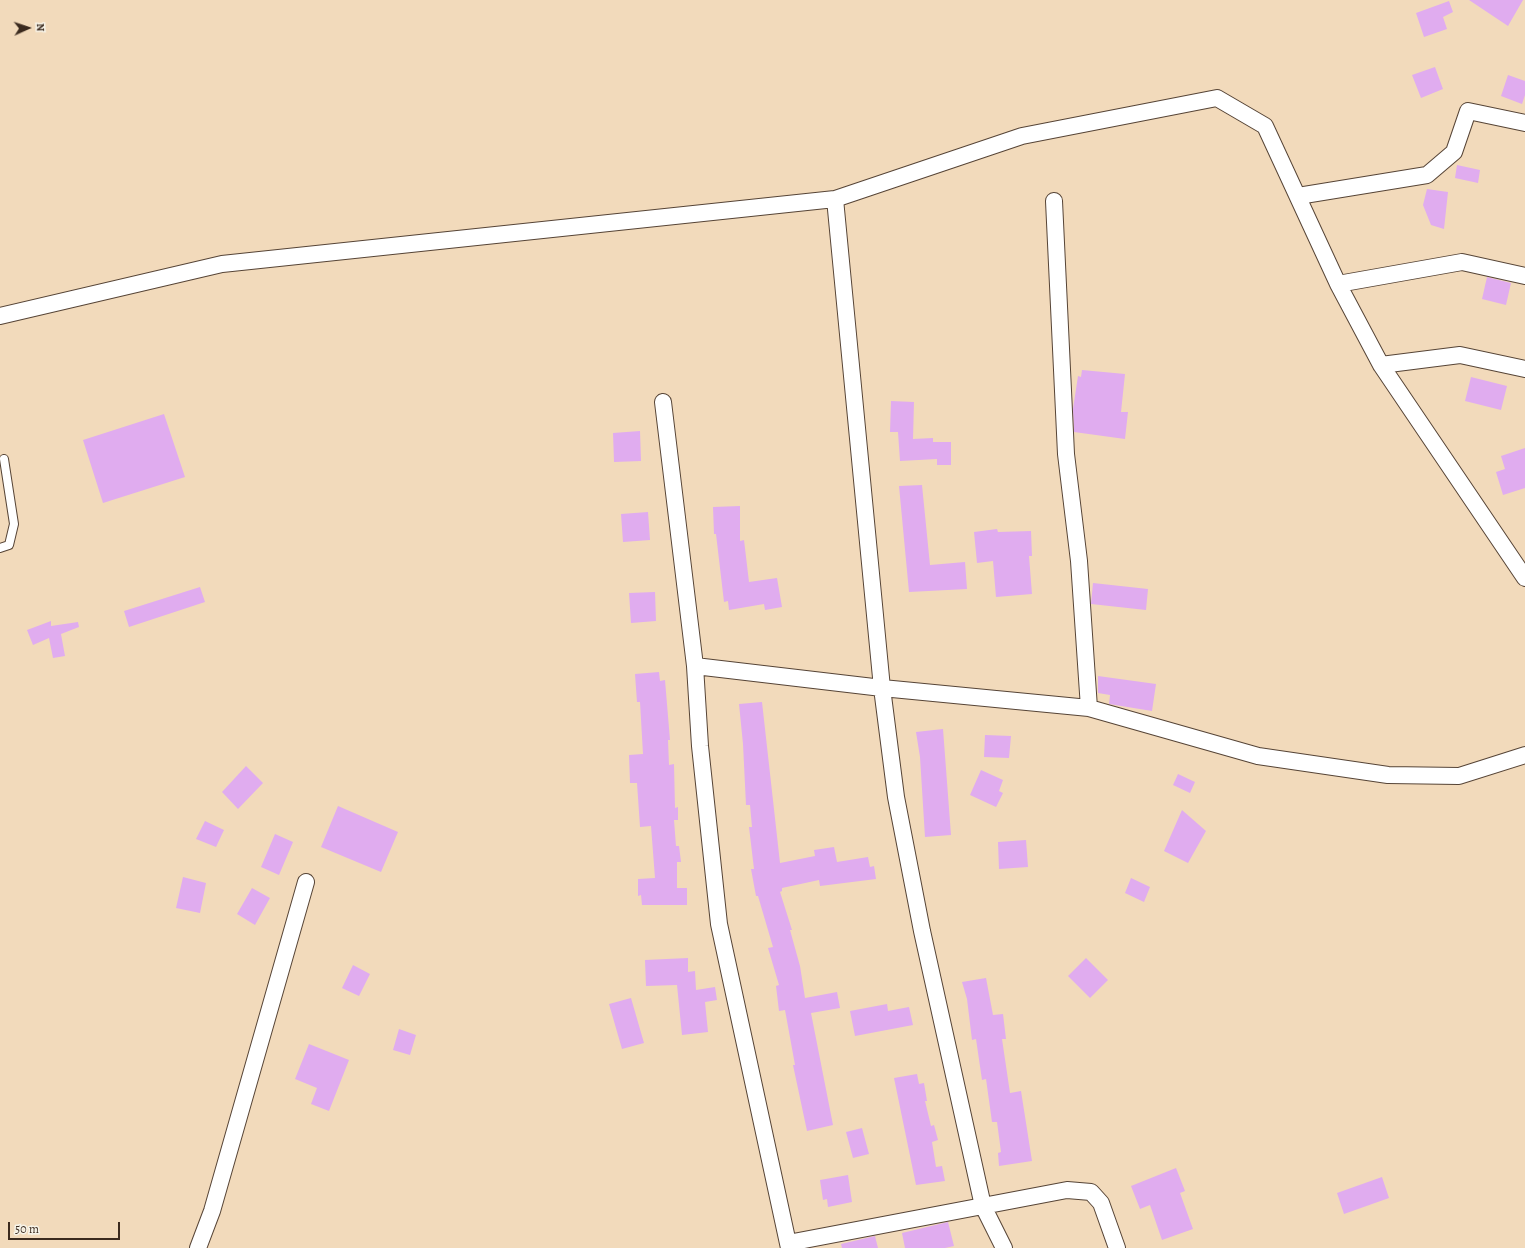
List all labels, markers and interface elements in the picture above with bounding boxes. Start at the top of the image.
north arrow [8,8,48,48]
text: N [33,23,48,32]
scale bar [10,1214,122,1240]
text: 50 m [15,1221,39,1237]

